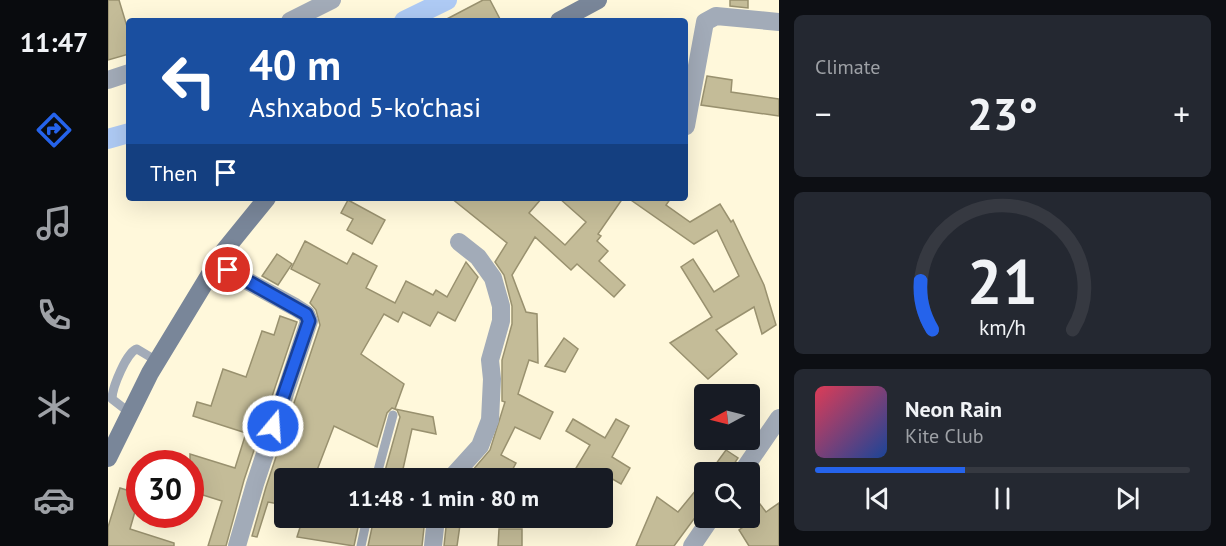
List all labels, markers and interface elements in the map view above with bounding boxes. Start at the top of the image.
text: 11:47 [20,25,88,59]
text: 40 m [249,37,341,92]
icon: left [150,42,228,120]
text: Climate [815,54,881,80]
text: 23° [967,84,1038,142]
text: Ashxabod 5-ko'chasi [249,90,481,124]
text: − [815,92,832,135]
text: + [1173,92,1190,135]
icon: directions [33,109,75,151]
icon: arrive [209,156,242,189]
text: Then [150,159,197,187]
icon: music [33,202,75,244]
text: 21 [967,240,1038,321]
pin [202,244,253,295]
icon: arrive [211,253,244,286]
icon: phone [33,294,75,336]
text: km/h [979,313,1026,341]
north arrow [694,384,760,450]
map controls [694,384,760,528]
icon: climate [33,386,75,428]
position arrow [241,394,305,458]
text: Neon Rain [905,395,1002,423]
text: Kite Club [905,423,983,449]
speed limit sign: 30 [126,450,204,528]
button: search [694,462,760,528]
icon: car [33,479,75,521]
icon: previous [861,482,894,515]
icon: pause [986,482,1019,515]
icon: next [1111,482,1144,515]
text: 11:48 · 1 min · 80 m [348,484,539,512]

